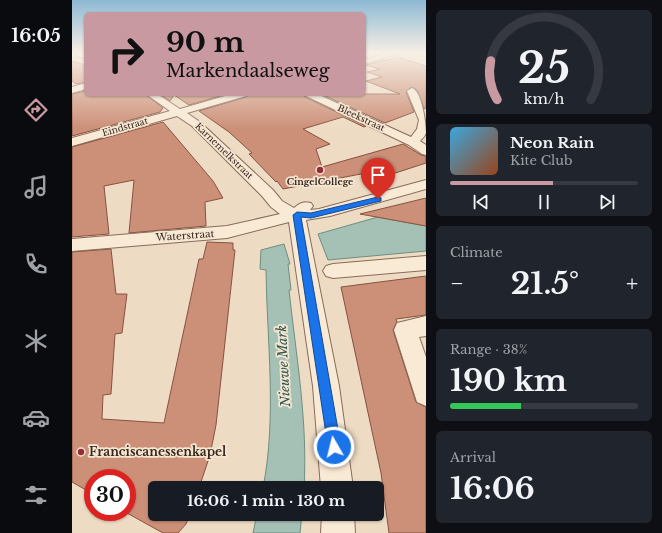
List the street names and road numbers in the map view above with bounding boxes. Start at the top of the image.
street label: Bleekstraat [336,102,387,134]
street label: Eindstraat [101,115,150,138]
street label: Karnemelkstraat [193,120,256,181]
street label: Waterstraat [154,227,215,244]

